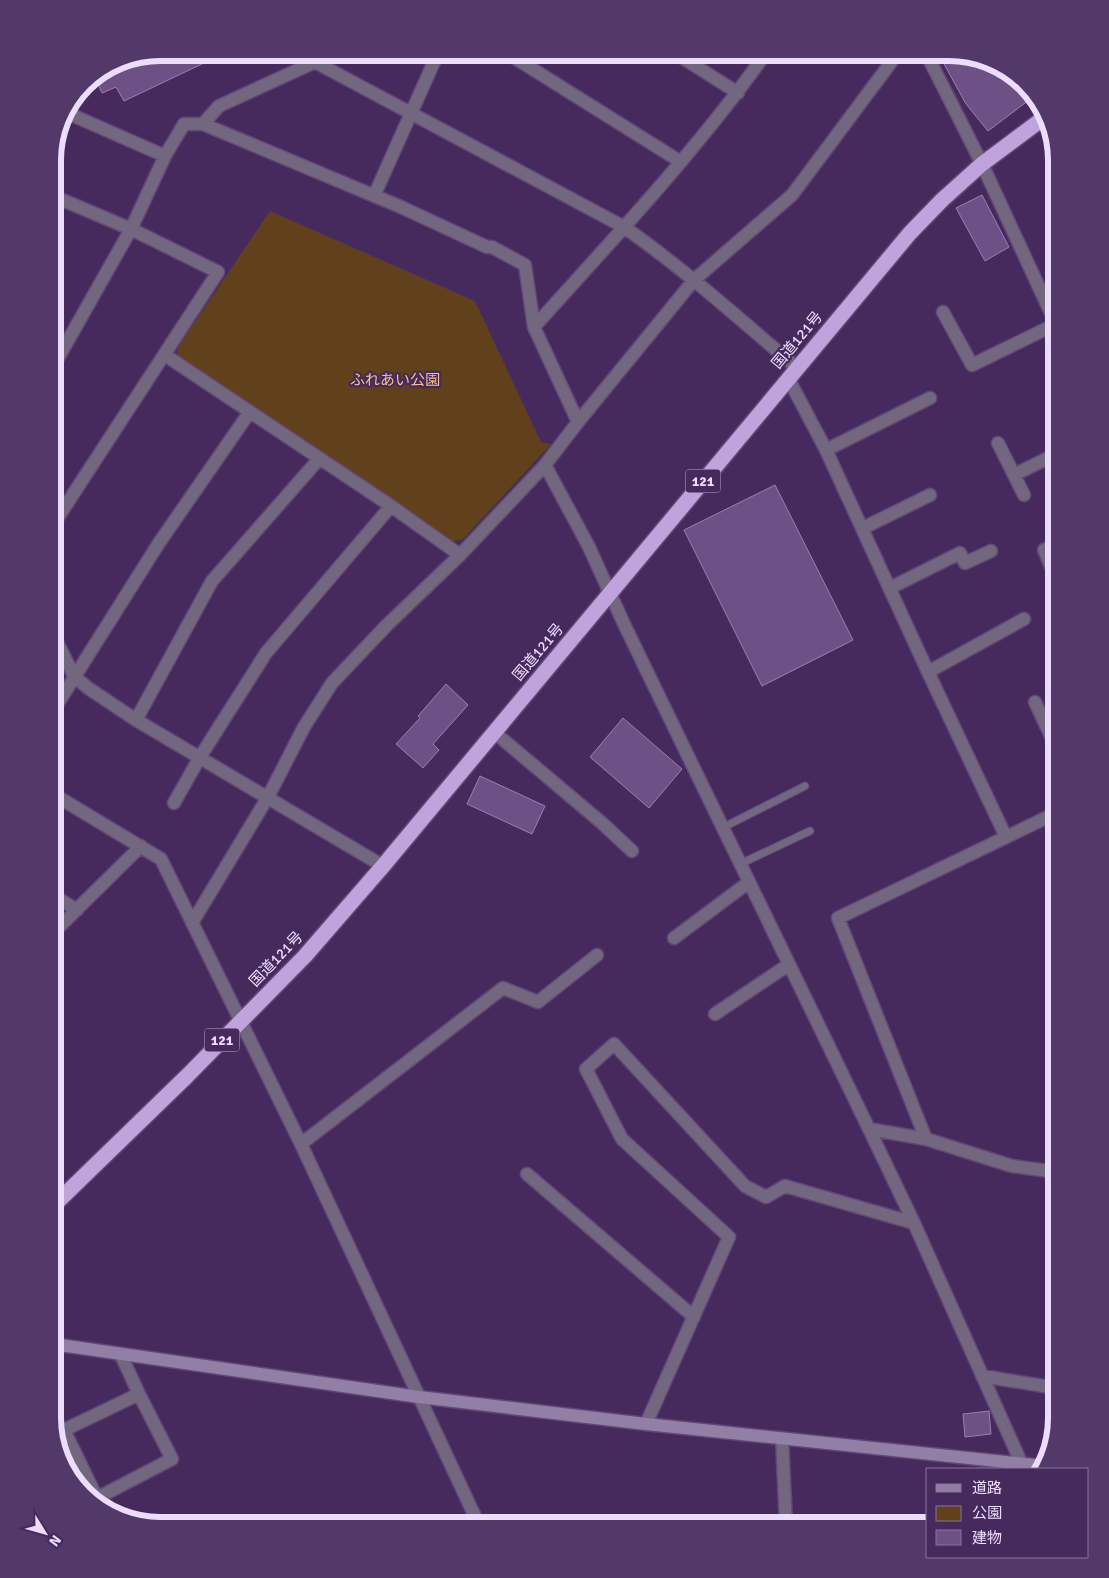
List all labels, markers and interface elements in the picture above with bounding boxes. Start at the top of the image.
street label: 国道121号 [768,308,826,372]
park label: ふれあい公園 [350,371,440,389]
road number: 121 [686,470,720,492]
street label: 国道121号 [509,620,567,684]
street label: 国道121号 [245,928,307,990]
road number: 121 [204,1028,240,1052]
legend [926,1468,1089,1558]
text: 道路 [972,1479,1002,1497]
text: 公園 [972,1504,1002,1522]
north arrow [20,1508,70,1558]
text: 建物 [972,1529,1002,1547]
text: N [45,1532,65,1550]

